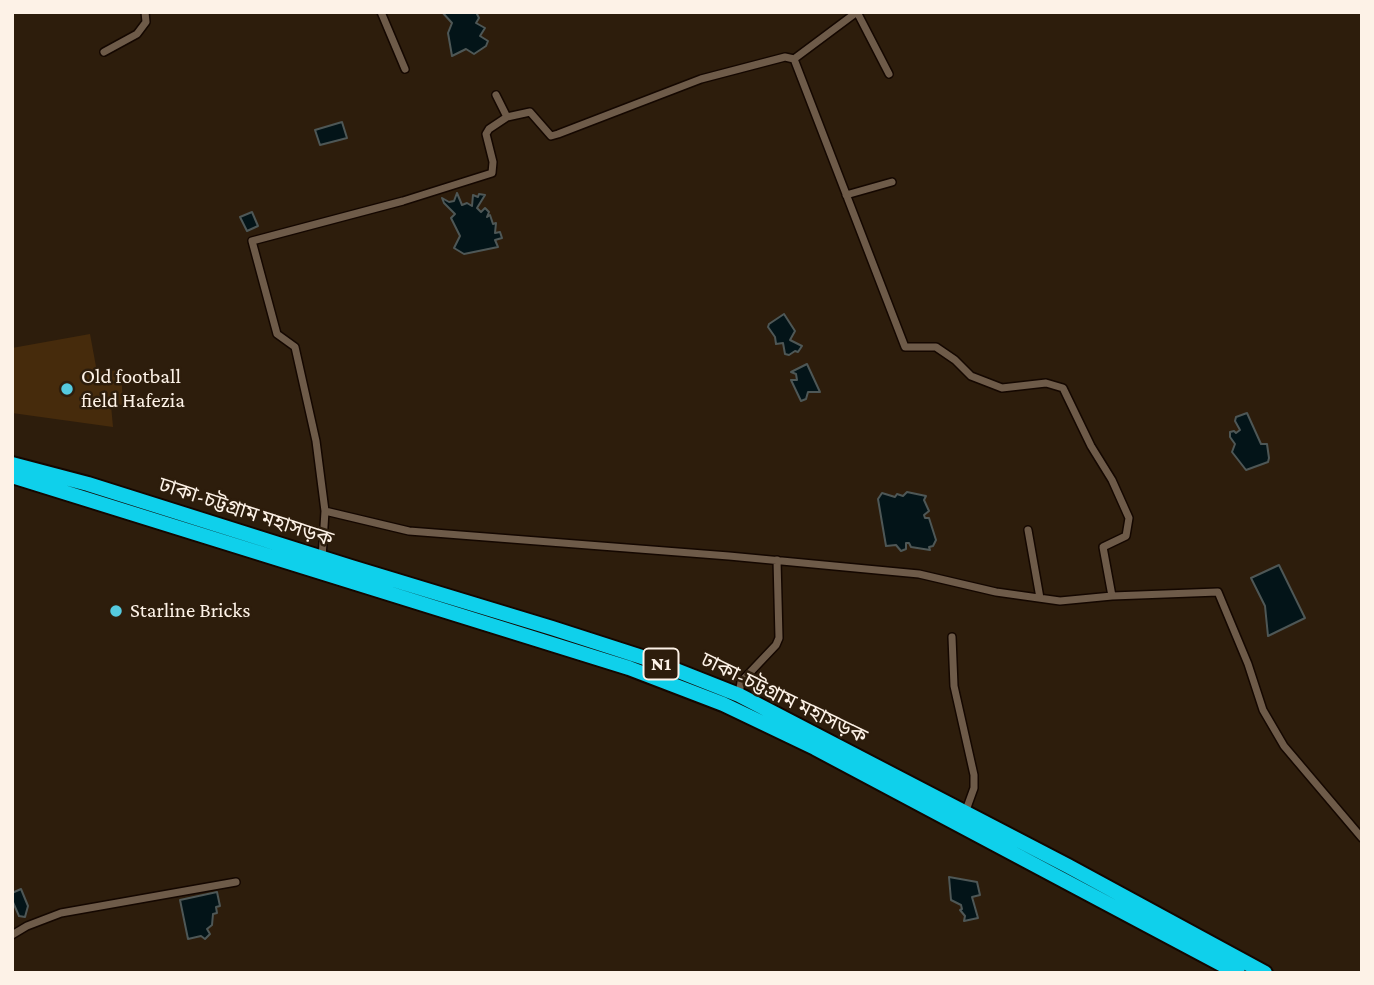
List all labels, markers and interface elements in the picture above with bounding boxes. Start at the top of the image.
place label: Old football field Hafezia [81,364,185,414]
marker: Old football field Hafezia [59,381,75,397]
street label: ঢাকা-চট্টগ্রাম মহাসড়ক [156,472,336,552]
place label: Starline Bricks [130,598,250,624]
marker: Starline Bricks [108,603,124,619]
street label: ঢাকা-চট্টগ্রাম মহাসড়ক [697,647,871,749]
road number: N1 [644,649,678,680]

